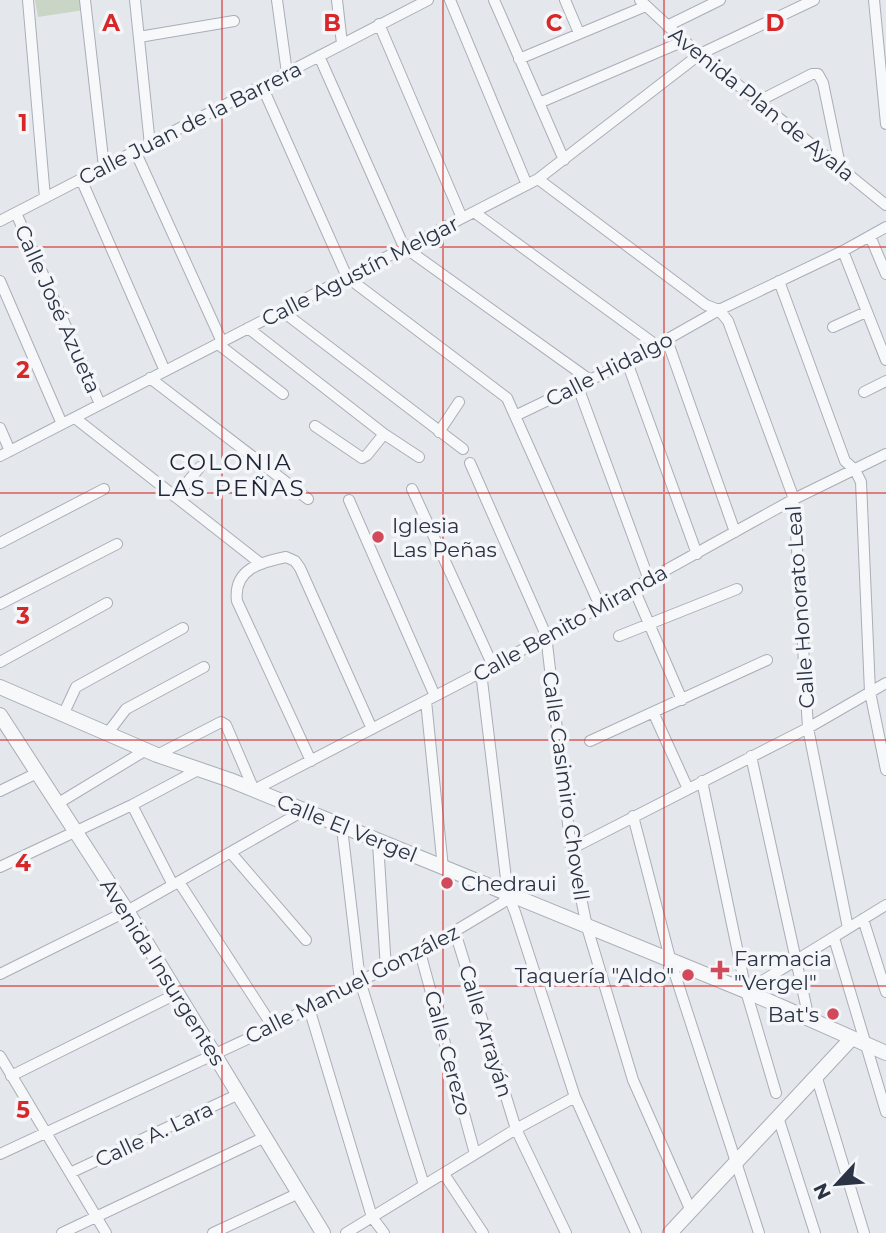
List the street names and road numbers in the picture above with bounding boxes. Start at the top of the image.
street label: Avenida Plan de Ayala [664,21,860,187]
street label: Calle Juan de la Barrera [74,56,306,190]
street label: Calle Agustín Melgar [257,210,463,332]
street label: Calle José Azueta [10,221,106,397]
street label: Calle Hidalgo [541,326,677,412]
street label: Calle Honorato Leal [780,505,820,709]
street label: Calle Benito Miranda [469,559,671,687]
street label: Calle Casimiro Chovell [538,670,594,902]
street label: Calle El Vergel [273,789,421,867]
street label: Avenida Insurgentes [95,874,231,1070]
street label: Calle Manuel González [241,919,463,1049]
street label: Calle Arrayán [454,962,518,1100]
street label: Calle Cerezo [419,988,477,1118]
street label: Calle A. Lara [91,1096,217,1172]

